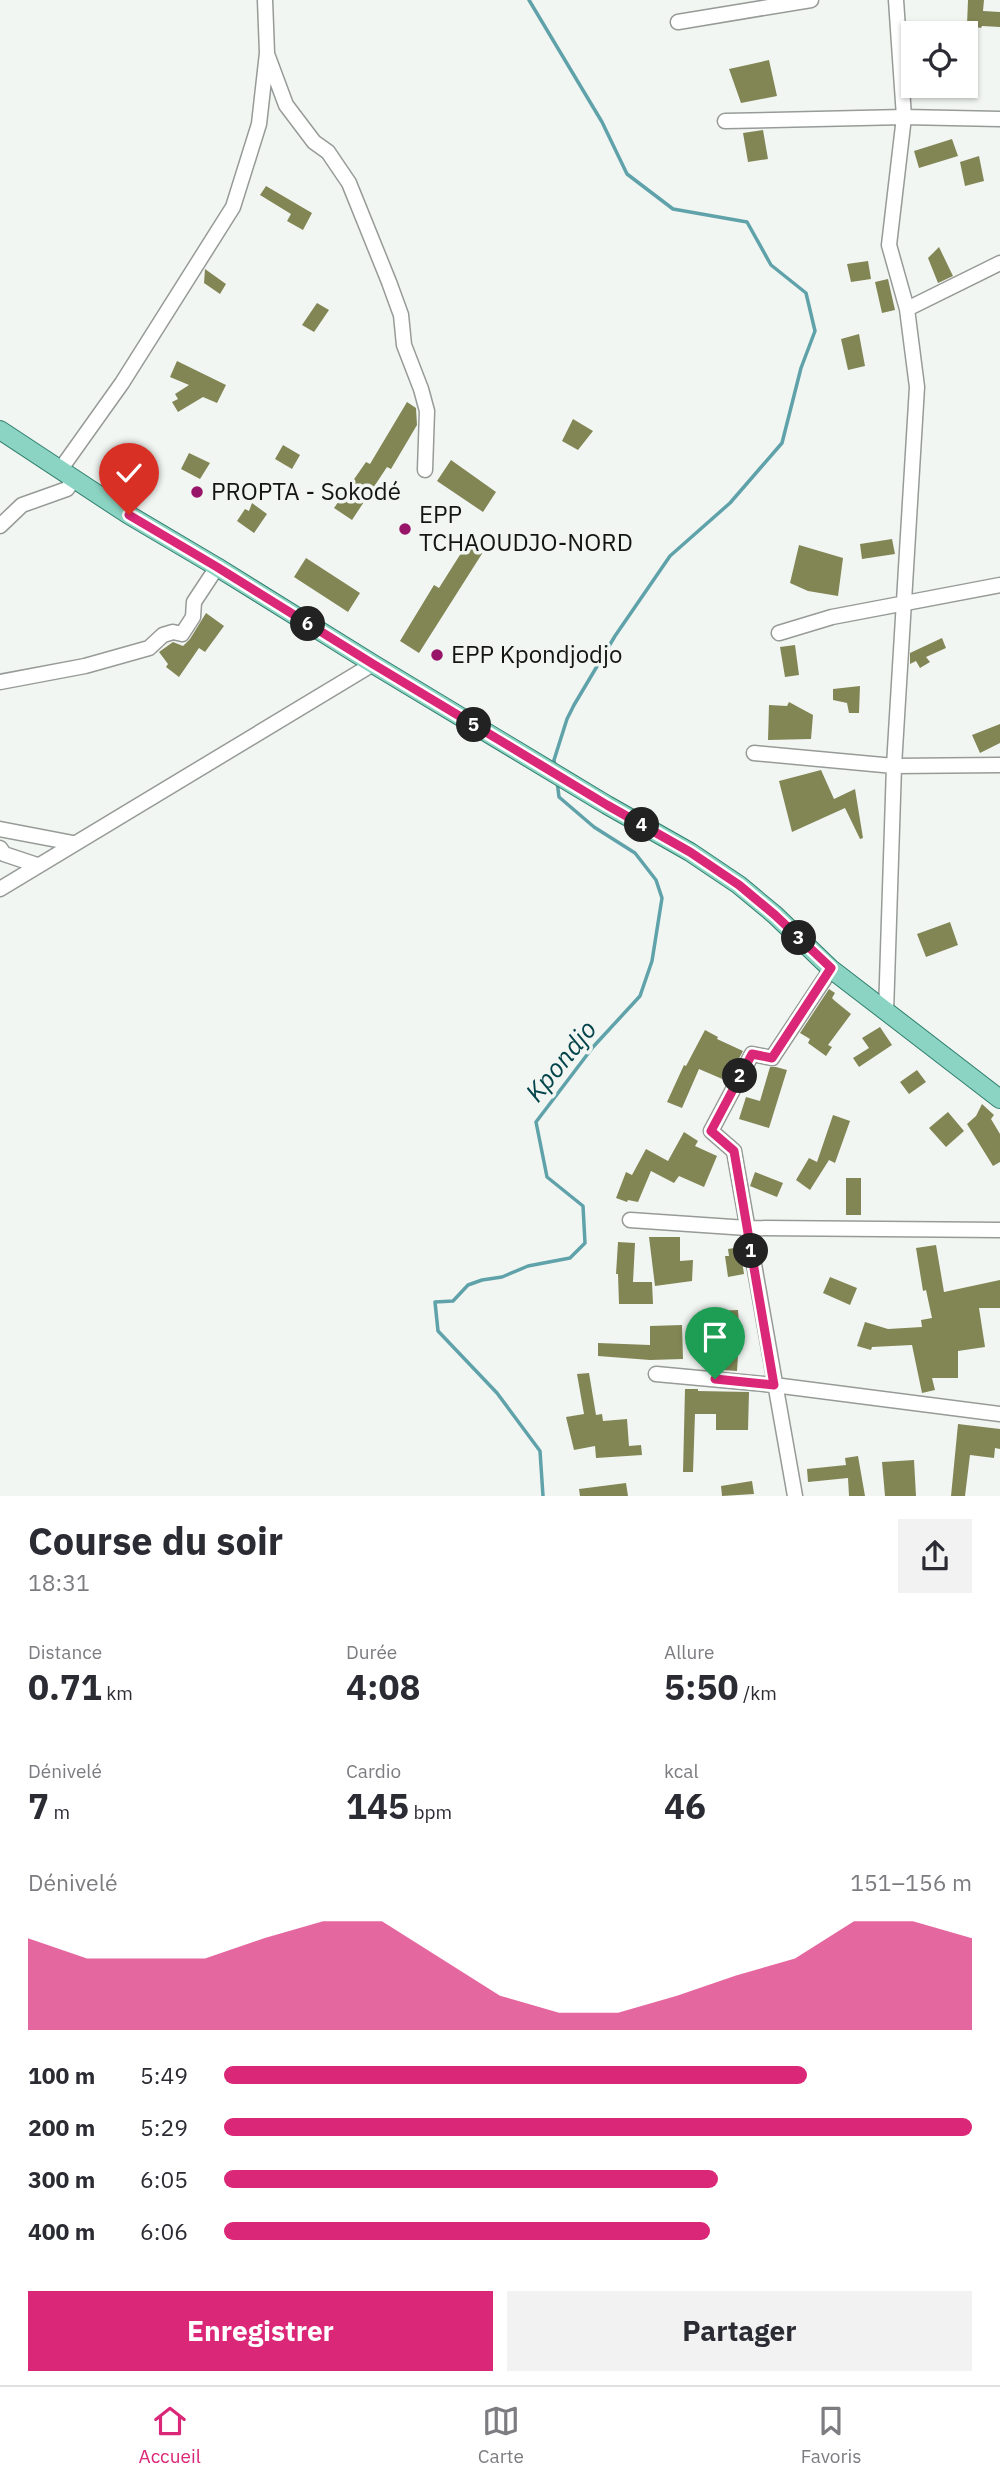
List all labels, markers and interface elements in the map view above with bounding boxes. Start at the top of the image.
map controls [901,21,978,98]
button: locate [901,21,978,98]
pin [99,443,159,515]
icon: check [110,454,148,492]
place label: PROPTA - Sokodé [211,475,401,507]
marker: PROPTA - Sokodé [189,484,205,500]
place label: EPP TCHAOUDJO-NORD [419,498,633,558]
marker: EPP TCHAOUDJO-NORD [397,521,413,537]
pin: 6 [290,606,326,642]
text: 6 [302,611,313,635]
place label: EPP Kpondjodjo [451,638,622,670]
marker: EPP Kpondjodjo [429,647,445,663]
pin: 5 [456,708,491,742]
text: 5 [468,712,479,736]
pin: 4 [624,808,660,842]
text: 4 [636,812,647,836]
pin: 3 [782,920,816,956]
text: 3 [793,925,804,949]
water label: Kpondjo [517,1013,604,1108]
pin: 2 [722,1058,758,1094]
text: 2 [734,1063,745,1087]
pin: 1 [734,1234,768,1268]
text: 1 [745,1238,756,1262]
pin [685,1307,745,1379]
icon: arrive [696,1318,734,1356]
text: Course du soir [28,1516,283,1565]
button: share [898,1519,972,1593]
text: 18:31 [28,1567,90,1597]
text: Distance [28,1640,102,1664]
text: Durée [346,1640,397,1664]
text: Allure [664,1640,715,1664]
text: 0.71 [28,1664,102,1710]
text: 4:08 [346,1664,421,1710]
text: 5:50 [664,1664,739,1710]
text: km [102,1681,133,1705]
text: /km [739,1681,777,1705]
text: Dénivelé [28,1759,102,1783]
text: Cardio [346,1759,401,1783]
text: kcal [664,1759,699,1783]
text: 7 [28,1783,49,1829]
text: 145 [346,1783,409,1829]
text: 46 [664,1783,706,1829]
text: m [49,1800,70,1824]
text: bpm [409,1800,452,1824]
text: Dénivelé [28,1867,118,1897]
text: 151–156 m [850,1867,972,1897]
text: 100 m [28,2060,95,2090]
text: 5:49 [140,2060,188,2090]
text: 200 m [28,2112,95,2142]
text: 5:29 [140,2112,188,2142]
text: 300 m [28,2164,95,2194]
text: 6:05 [140,2164,188,2194]
text: 400 m [28,2216,95,2246]
text: 6:06 [140,2216,188,2246]
button: Enregistrer [28,2291,493,2371]
button: Partager [507,2291,972,2371]
tab: Accueil [138,2402,201,2468]
tab: Carte [478,2402,524,2468]
tab: Favoris [801,2402,861,2468]

